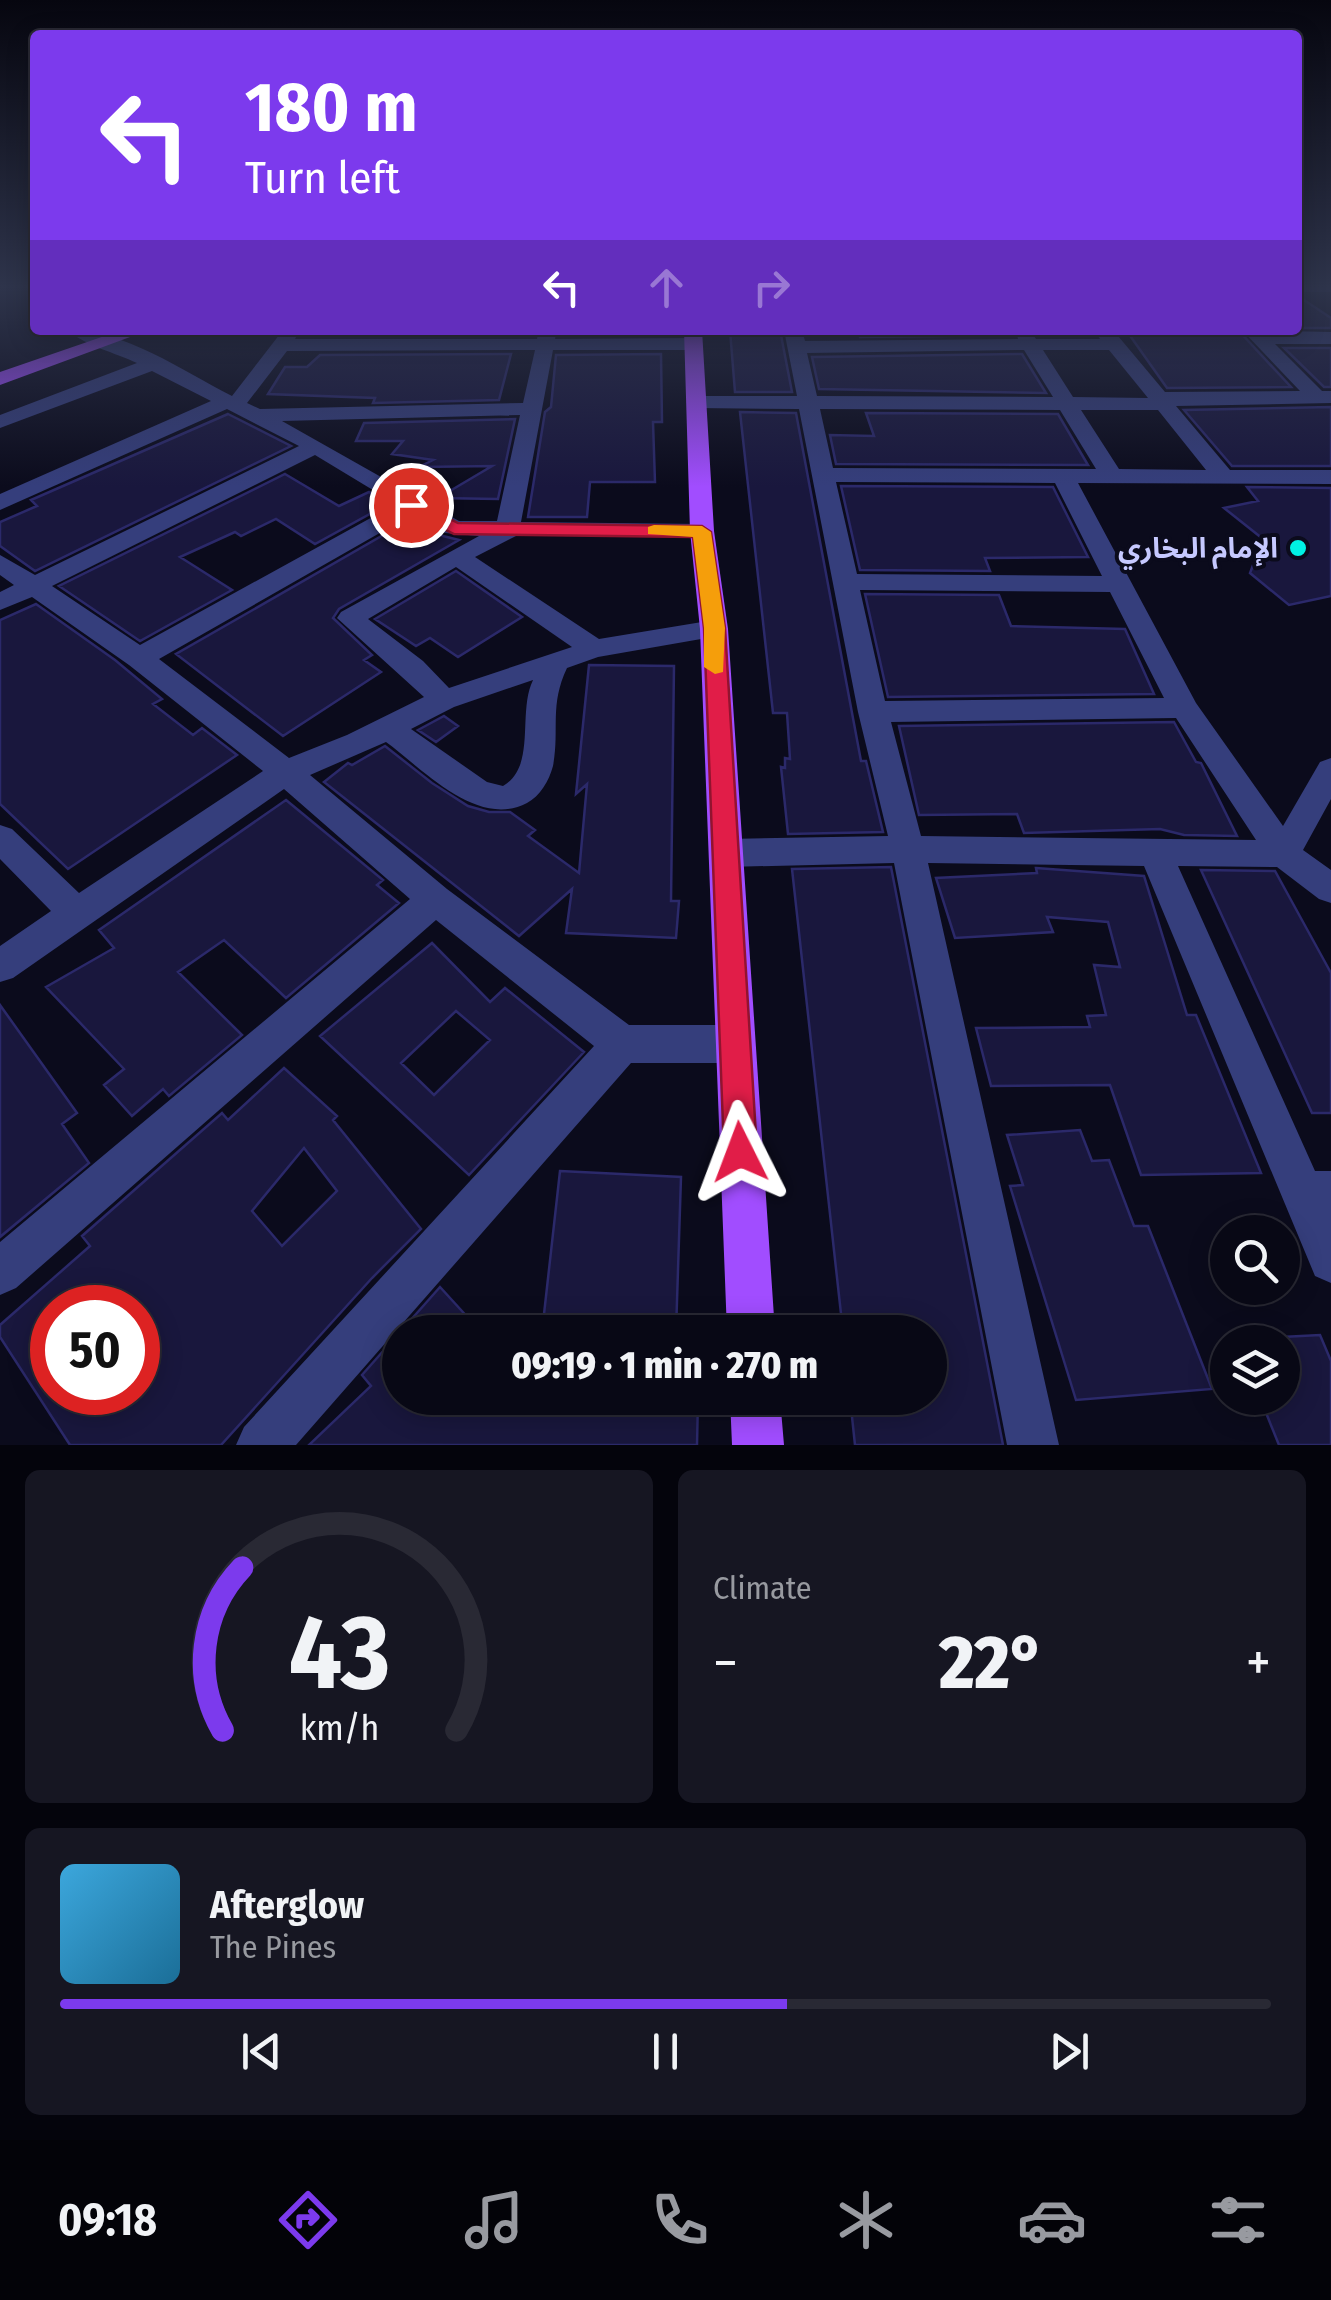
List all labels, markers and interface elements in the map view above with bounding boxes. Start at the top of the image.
text: 180 m [245,66,418,150]
icon: left [80,70,210,200]
text: Turn left [245,151,400,205]
icon: left [534,260,589,315]
icon: ahead [639,260,694,315]
icon: right [744,260,799,315]
pin [369,463,454,548]
icon: arrive [384,478,439,533]
place label: الإمام البخاري [1118,532,1278,570]
marker: الإمام البخاري [1287,537,1309,559]
position arrow [688,1100,792,1204]
map controls [1210,1215,1300,1415]
button: search [1210,1215,1300,1305]
speed limit sign: 50 [30,1285,160,1415]
button: layers [1210,1325,1300,1415]
text: 09:19 · 1 min · 270 m [511,1342,818,1388]
text: Climate [713,1569,812,1607]
text: 43 [288,1591,390,1716]
text: 22° [939,1618,1045,1708]
text: − [713,1630,738,1696]
text: + [1246,1630,1271,1696]
text: km/h [299,1707,379,1749]
text: Afterglow [210,1882,364,1928]
text: The Pines [210,1928,336,1966]
icon: previous [234,2024,289,2079]
icon: pause [638,2024,693,2079]
icon: next [1042,2024,1097,2079]
icon: directions [273,2185,343,2255]
icon: music [459,2185,529,2255]
icon: phone [645,2185,715,2255]
icon: climate [831,2185,901,2255]
icon: car [1017,2185,1087,2255]
icon: filters [1203,2185,1273,2255]
text: 09:18 [58,2193,157,2247]

